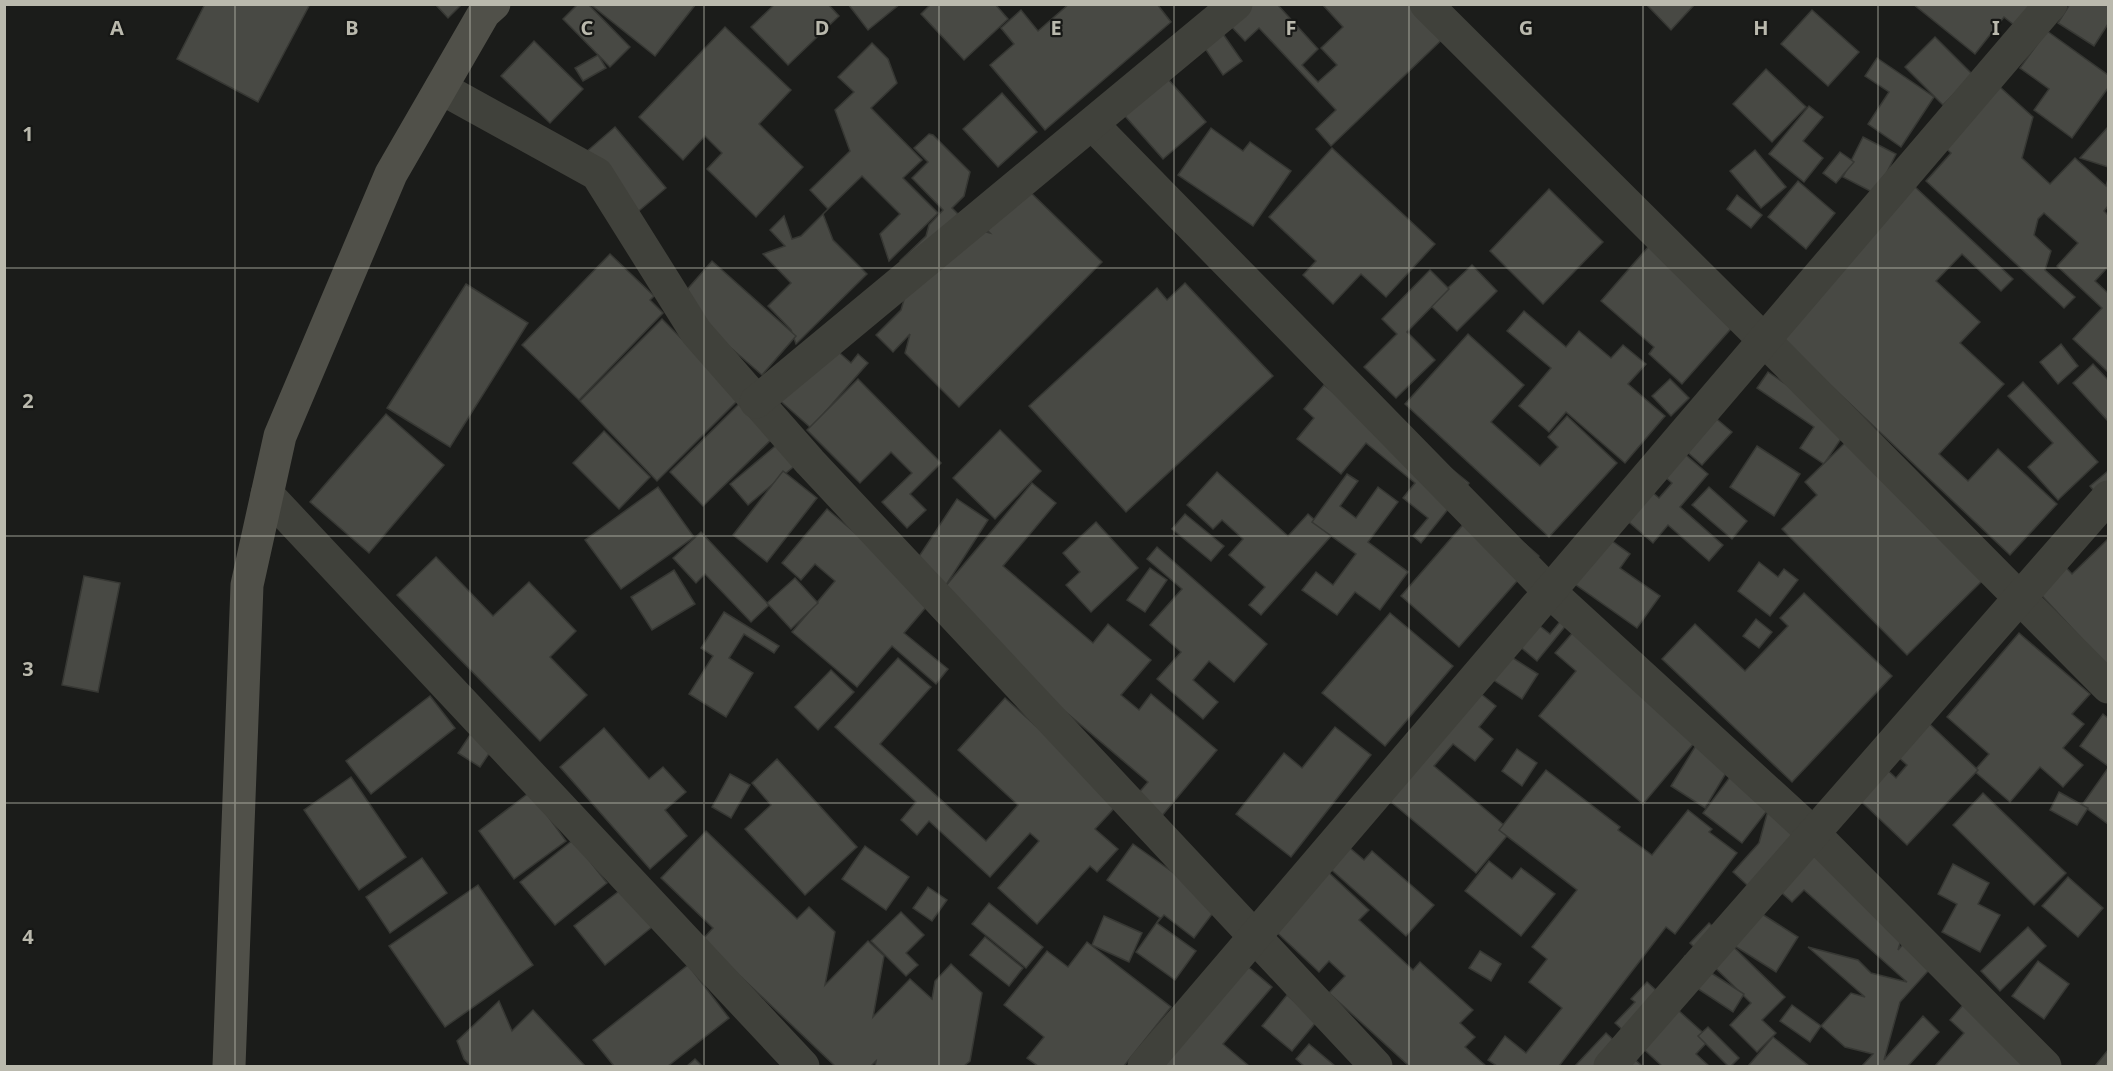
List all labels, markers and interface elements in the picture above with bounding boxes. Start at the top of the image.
text: A [110,14,124,41]
text: B [345,14,359,41]
text: C [581,14,594,41]
text: D [815,14,829,41]
text: E [1050,14,1062,41]
text: F [1286,14,1296,41]
text: G [1519,14,1533,41]
text: H [1753,14,1769,41]
text: I [1992,14,2000,41]
text: 1 [22,120,34,147]
text: 2 [22,387,34,414]
text: 3 [22,655,34,682]
text: 4 [22,923,34,950]

